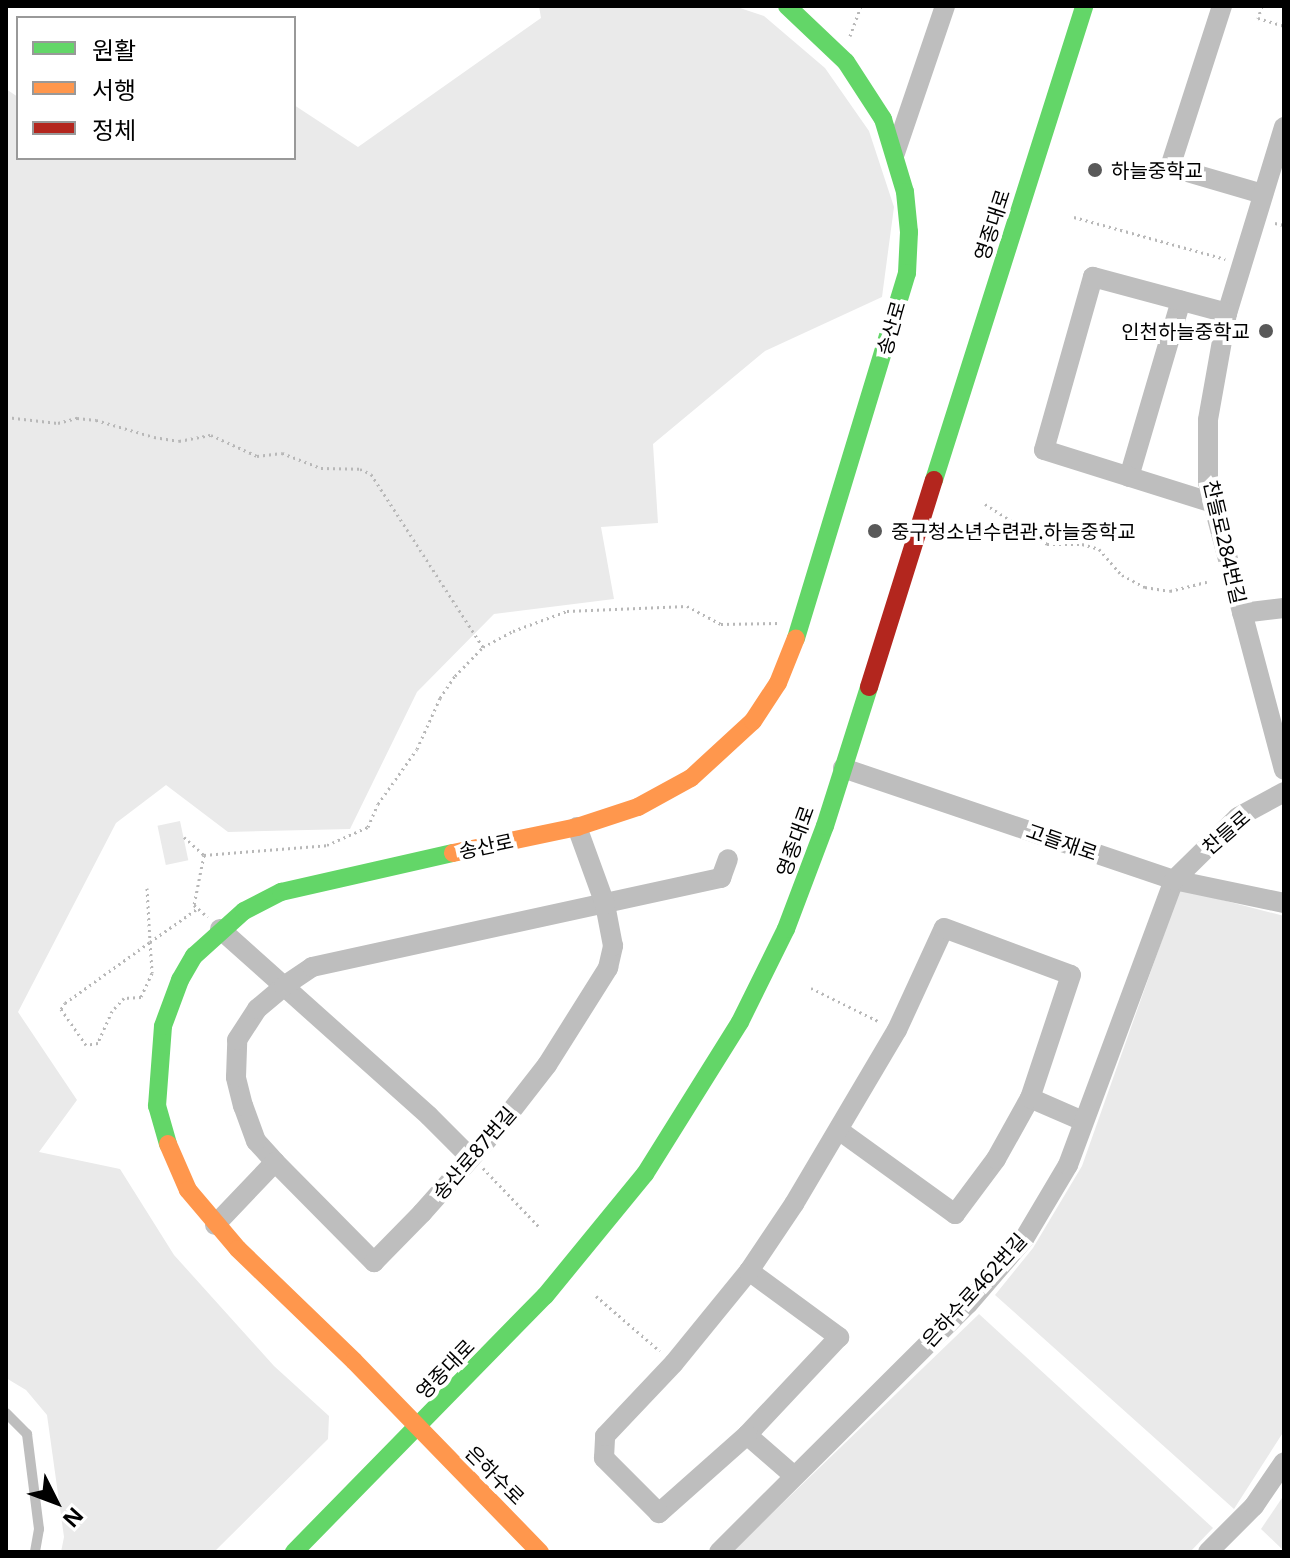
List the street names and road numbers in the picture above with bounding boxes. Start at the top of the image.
street label: 영종대로 [969,186,1015,264]
street label: 송산로 [872,298,910,358]
street label: 찬들로284번길 [1199,478,1251,606]
street label: 영종대로 [771,802,819,880]
street label: 찬들로 [1197,805,1255,859]
street label: 고들재로 [1023,819,1101,865]
street label: 송산로 [457,829,515,863]
street label: 송산로87번길 [427,1102,521,1204]
street label: 은하수로462번길 [917,1228,1031,1352]
street label: 영종대로 [411,1334,479,1404]
street label: 은하수로 [460,1440,530,1510]

